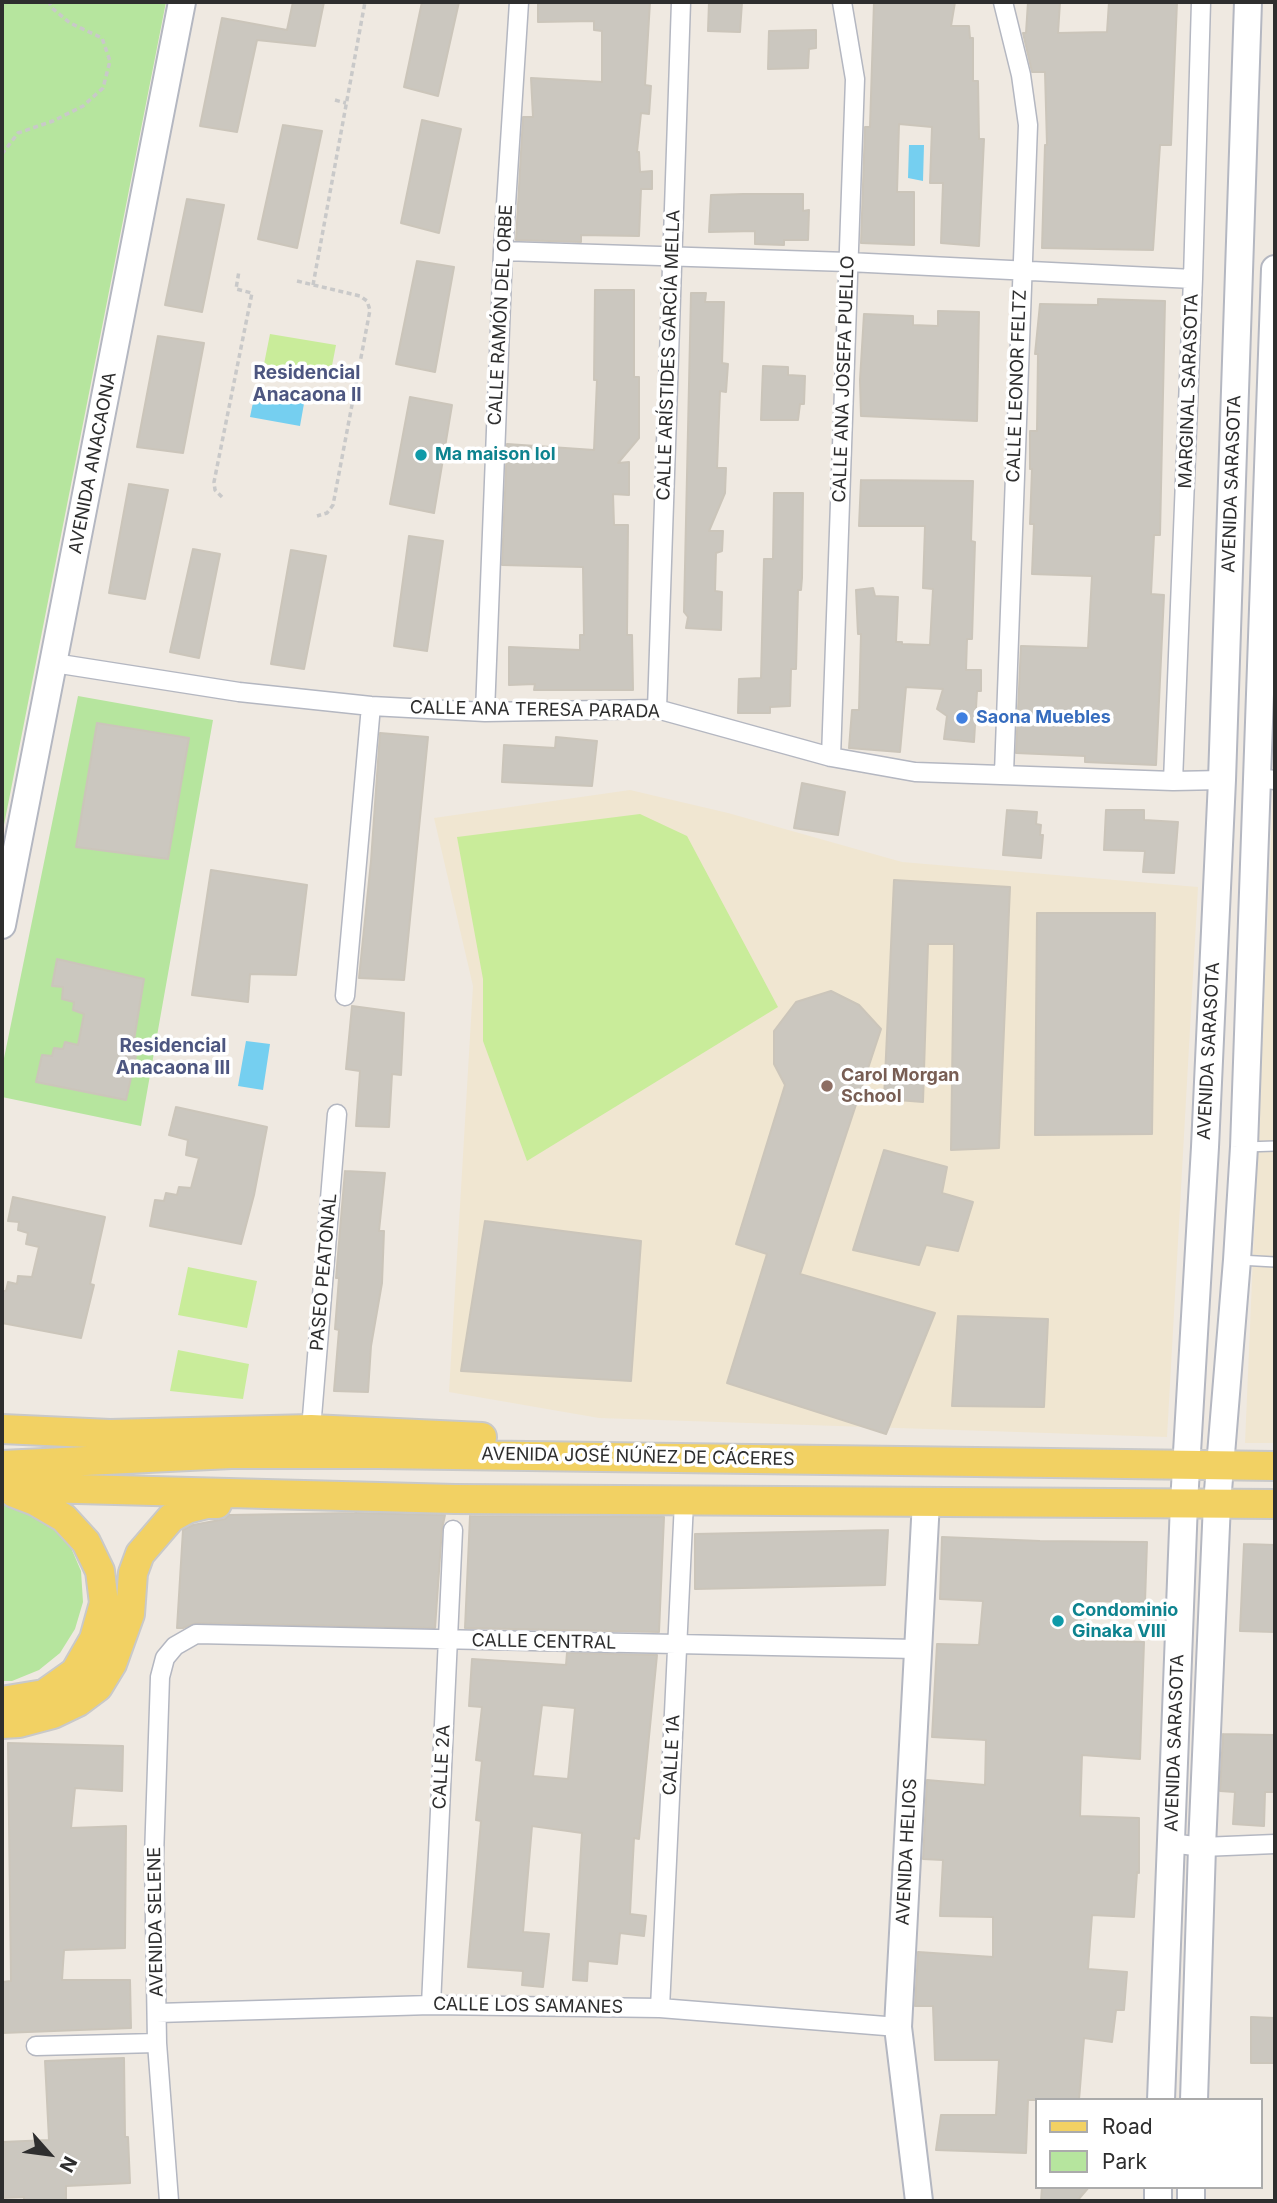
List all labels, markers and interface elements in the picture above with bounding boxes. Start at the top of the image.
street label: CALLE RAMÓN DEL ORBE [484,204,518,426]
street label: CALLE ARÍSTIDES GARCÍA MELLA [653,209,685,501]
street label: CALLE ANA JOSEFA PUELLO [829,255,859,503]
street label: CALLE LEONOR FELTZ [1003,289,1031,483]
street label: MARGINAL SARASOTA [1175,293,1203,489]
district label: Residencial Anacaona II [252,362,362,406]
street label: AVENIDA ANACAONA [65,370,121,556]
street label: AVENIDA SARASOTA [1218,395,1246,573]
place label: Ma maison lol [435,444,556,466]
marker: Ma maison lol [413,447,429,463]
street label: CALLE ANA TERESA PARADA [410,697,660,723]
place label: Saona Muebles [976,707,1111,729]
marker: Saona Muebles [954,710,970,726]
street label: AVENIDA SARASOTA [1194,962,1224,1140]
district label: Residencial Anacaona III [116,1035,230,1079]
place label: Carol Morgan School [841,1065,960,1108]
marker: Carol Morgan School [819,1078,835,1094]
street label: PASEO PEATONAL [306,1192,342,1352]
street label: AVENIDA JOSÉ NÚÑEZ DE CÁCERES [481,1443,795,1471]
place label: Condominio Ginaka VIII [1072,1600,1178,1642]
marker: Condominio Ginaka VIII [1050,1613,1066,1629]
street label: CALLE CENTRAL [471,1630,617,1654]
street label: AVENIDA SARASOTA [1161,1654,1189,1832]
street label: CALLE 1A [659,1714,685,1796]
street label: CALLE 2A [429,1724,455,1810]
street label: AVENIDA HELIOS [892,1778,922,1926]
street label: AVENIDA SELENE [144,1847,168,1997]
street label: CALLE LOS SAMANES [433,1994,623,2018]
legend [1036,2098,1263,2189]
text: Road [1102,2114,1153,2139]
north arrow [14,2119,84,2189]
text: Park [1102,2149,1147,2174]
text: N [54,2152,82,2176]

